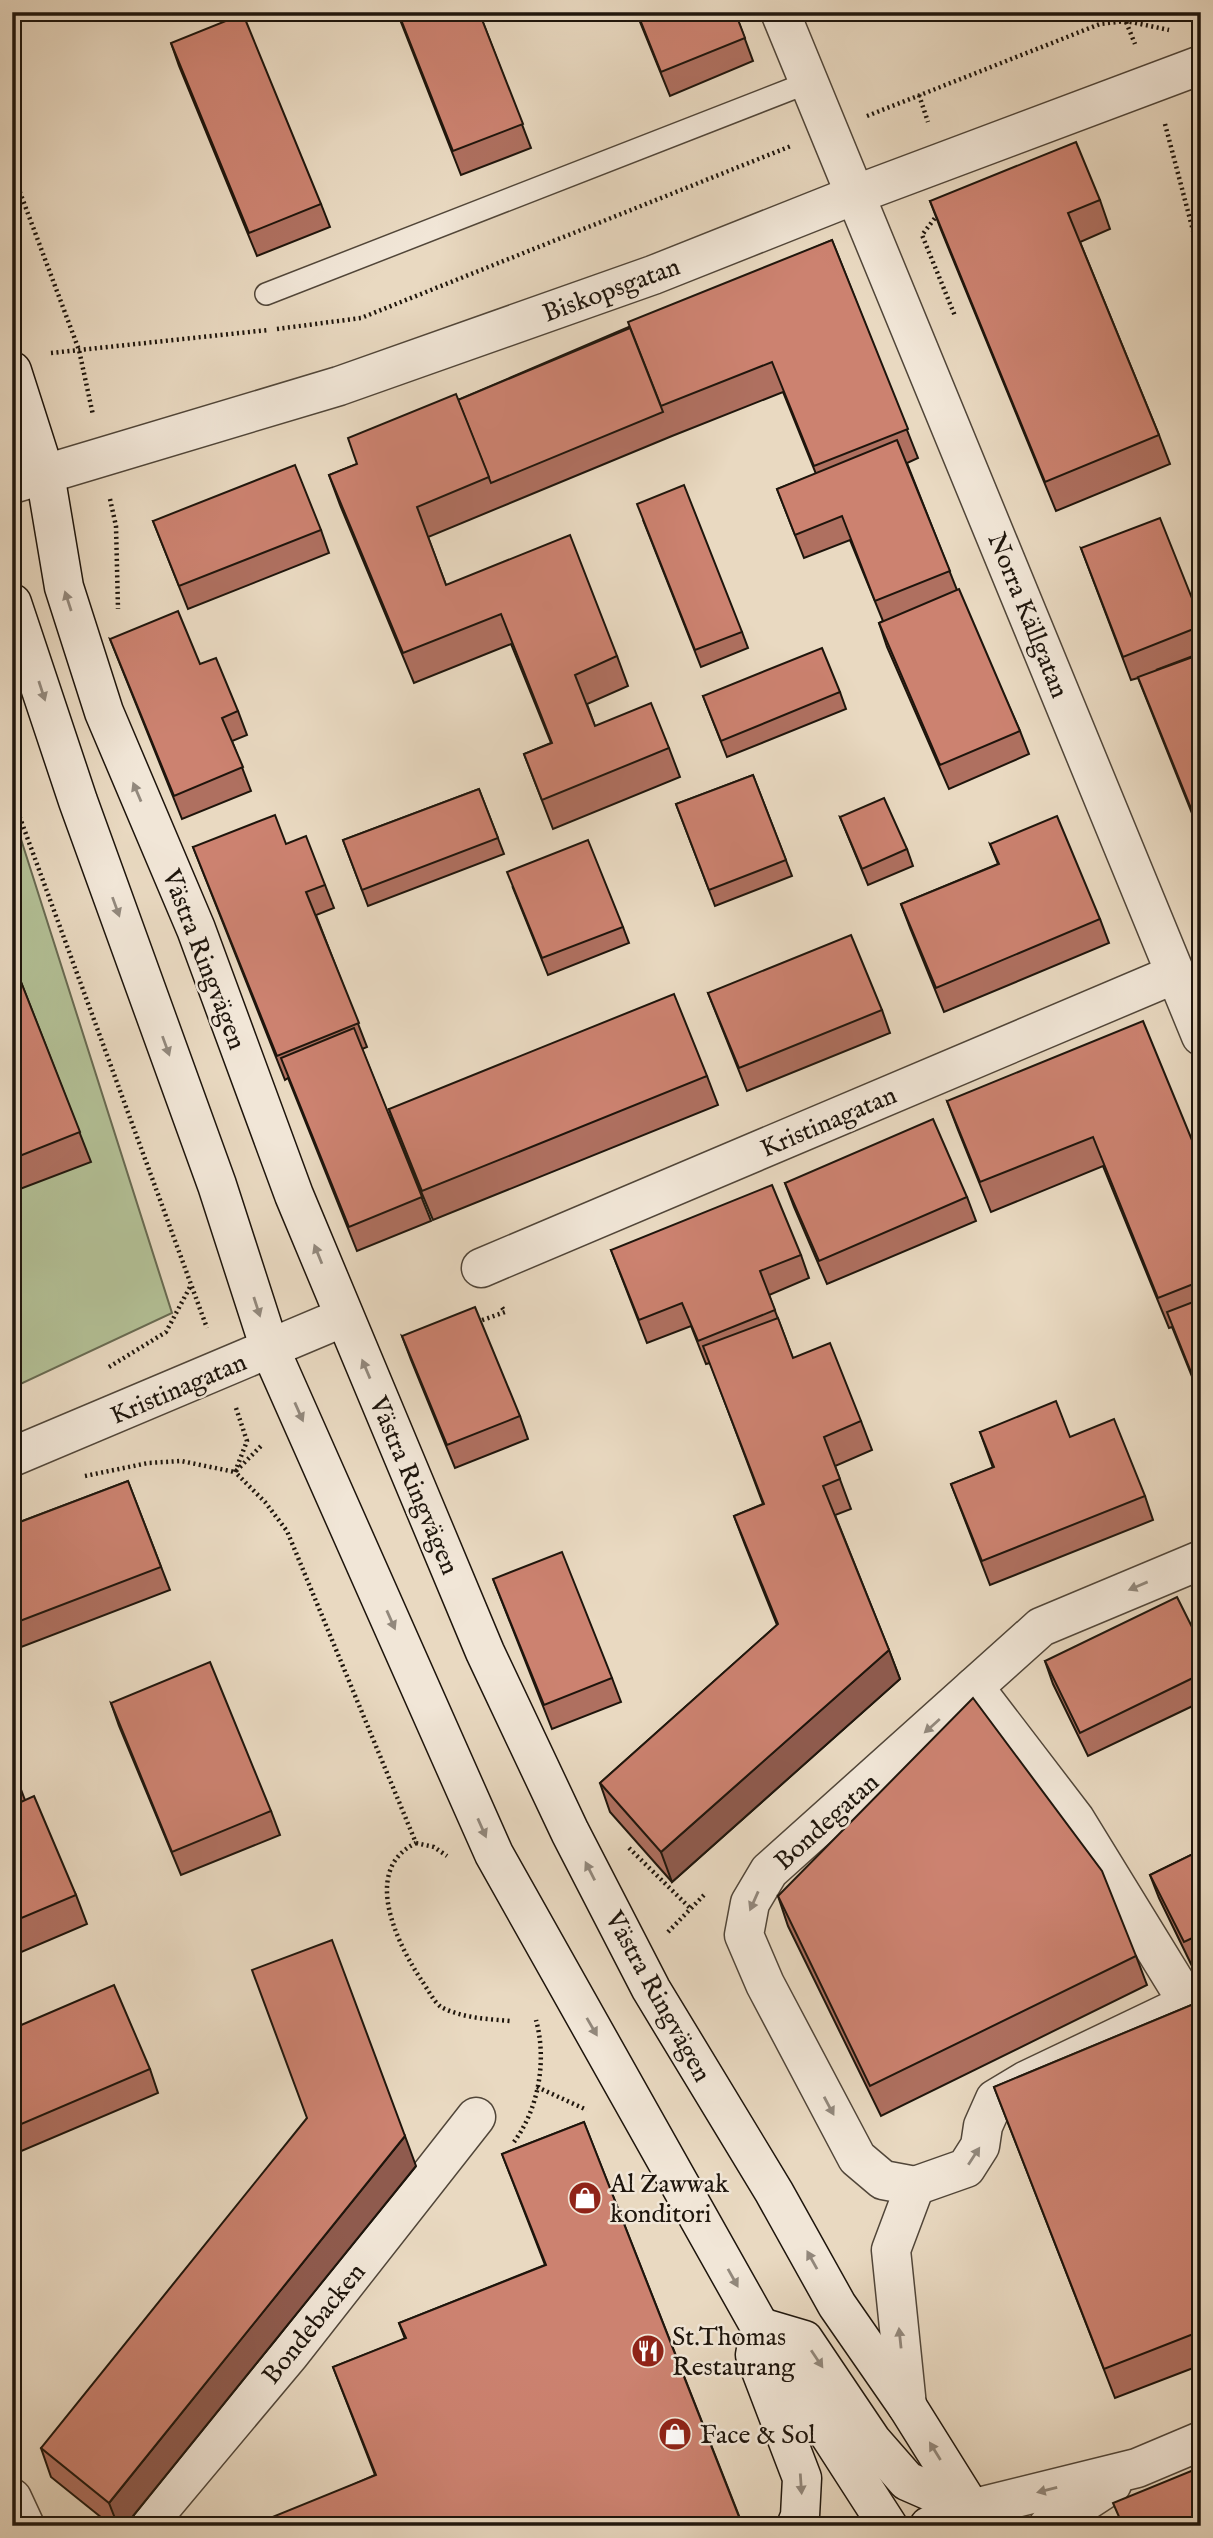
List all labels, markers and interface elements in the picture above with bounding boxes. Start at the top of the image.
street label: Biskopsgatan [538,250,685,330]
street label: Norra Källgatan [979,528,1076,703]
one-way arrow [63,590,73,611]
one-way arrow [37,681,47,702]
one-way arrow [132,781,143,802]
street label: Västra Ringvägen [154,864,253,1054]
one-way arrow [111,896,122,917]
one-way arrow [161,1035,172,1056]
street label: Kristinagatan [756,1079,902,1166]
one-way arrow [312,1244,323,1265]
one-way arrow [252,1296,262,1317]
street label: Kristinagatan [106,1346,252,1433]
one-way arrow [360,1358,371,1379]
street label: Västra Ringvägen [361,1391,466,1580]
one-way arrow [294,1401,305,1422]
one-way arrow [1127,1581,1148,1592]
one-way arrow [386,1609,397,1630]
one-way arrow [923,1718,941,1734]
street label: Bondegatan [768,1766,887,1878]
one-way arrow [476,1818,488,1838]
one-way arrow [584,1861,595,1881]
one-way arrow [748,1890,759,1911]
street label: Västra Ringvägen [597,1905,718,2088]
one-way arrow [586,2017,598,2036]
one-way arrow [823,2096,835,2116]
one-way arrow [967,2147,980,2166]
place label: Al Zawwak konditori [609,2168,730,2231]
shop icon: Al Zawwak konditori [566,2179,604,2217]
one-way arrow [806,2250,818,2270]
street label: Bondebacken [255,2256,373,2391]
one-way arrow [727,2269,739,2288]
place label: St.Thomas Restaurang [672,2321,796,2384]
one-way arrow [894,2327,905,2349]
restaurant icon: St.Thomas Restaurang [629,2332,667,2370]
one-way arrow [810,2349,823,2369]
shop icon: Face & Sol [656,2415,694,2453]
place label: Face & Sol [700,2419,817,2452]
one-way arrow [928,2442,941,2461]
one-way arrow [796,2473,807,2495]
one-way arrow [1036,2485,1058,2496]

